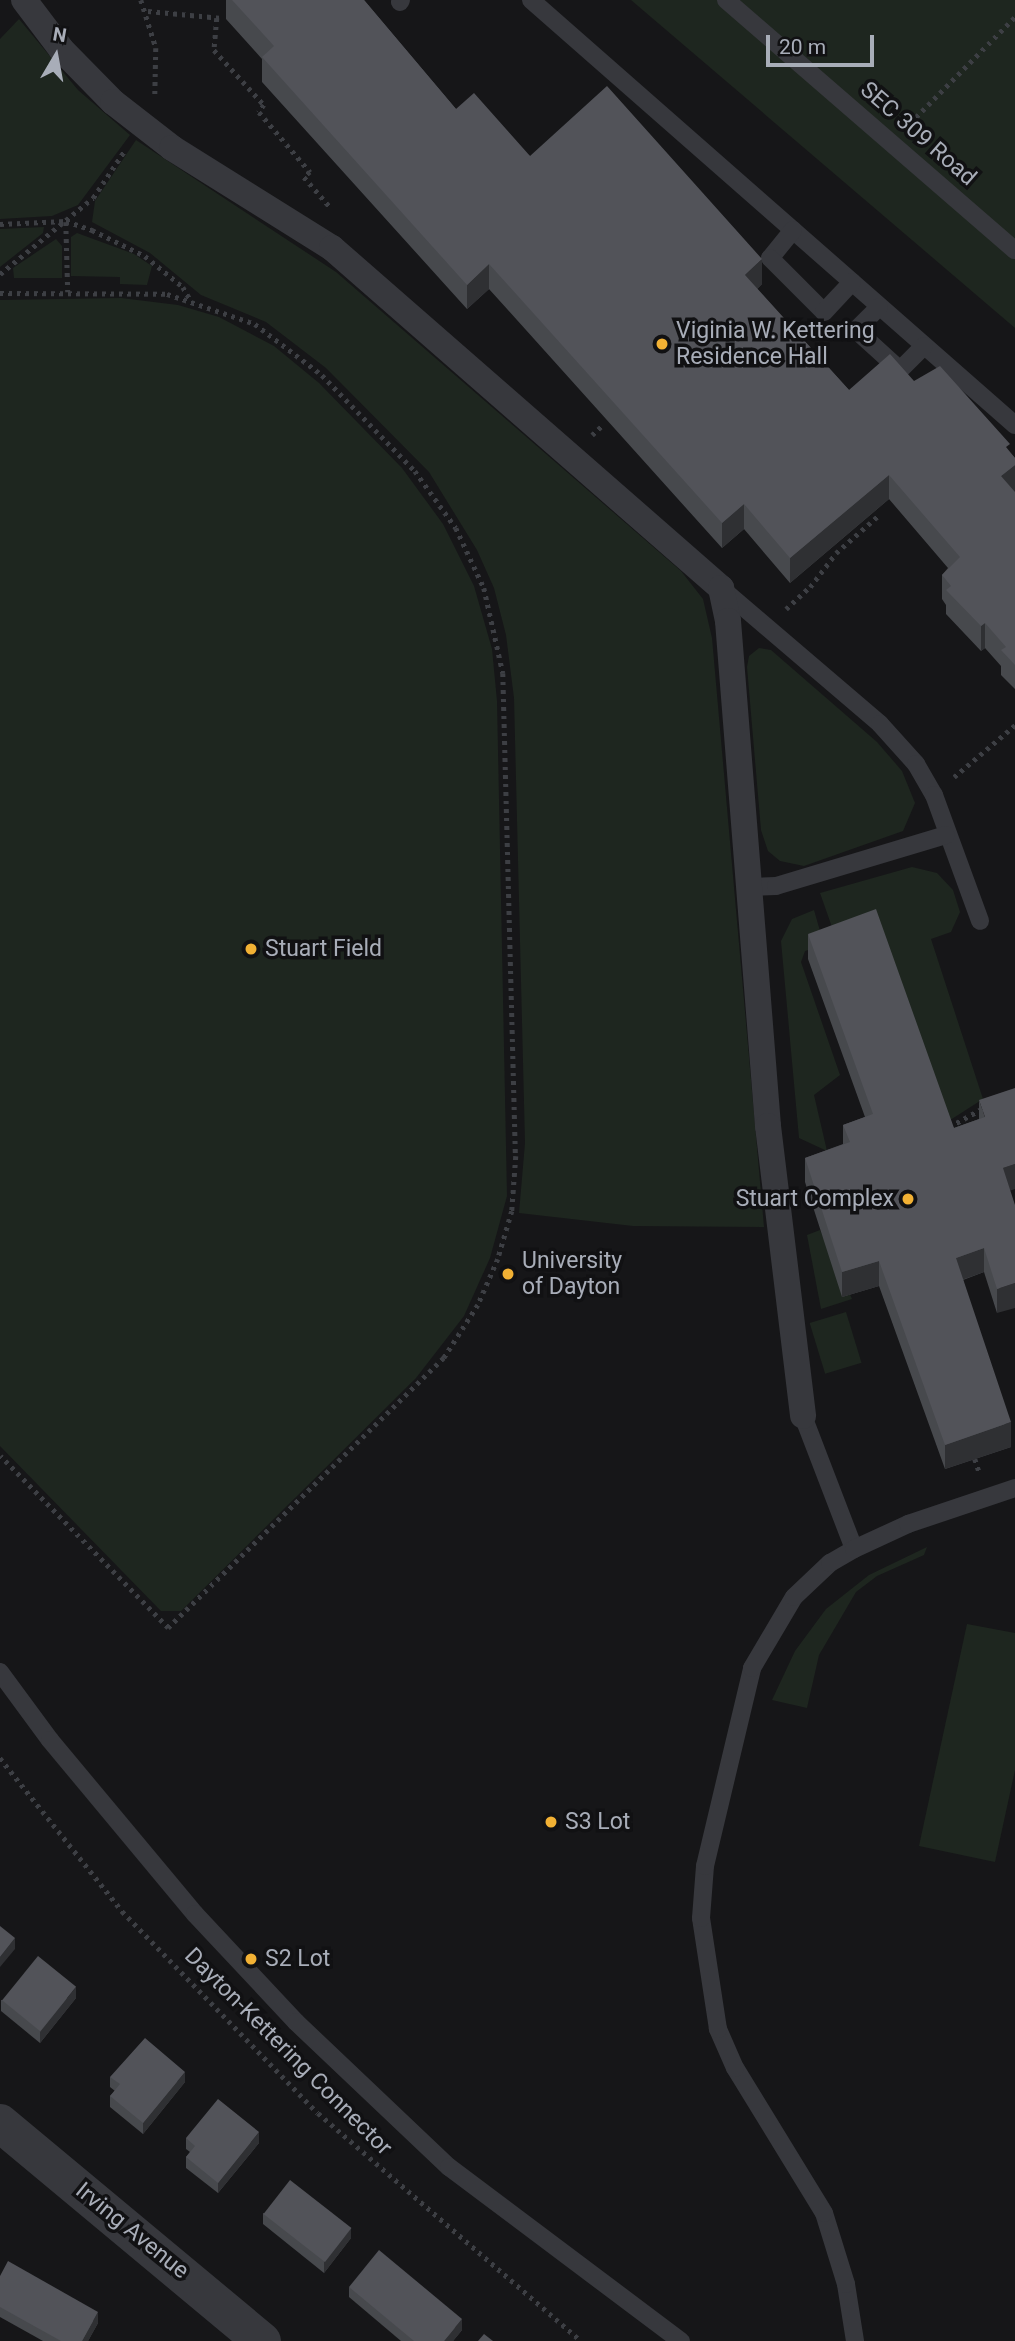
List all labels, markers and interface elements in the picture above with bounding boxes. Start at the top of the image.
north arrow [21,21,91,91]
scale bar [770,21,878,65]
text: N [51,22,68,47]
text: 20 m [779,35,826,59]
street label: SEC 309 Road [854,76,982,192]
place label: Viginia W. Kettering Residence Hall [676,317,875,371]
marker: Viginia W. Kettering Residence Hall [654,336,670,352]
place label: Stuart Field [265,935,382,963]
marker: Stuart Field [243,941,259,957]
place label: Stuart Complex [736,1185,894,1213]
marker: Stuart Complex [900,1191,916,1207]
place label: University of Dayton [522,1247,622,1301]
marker: University of Dayton [500,1266,516,1282]
place label: S3 Lot [565,1808,630,1836]
marker: S3 Lot [543,1814,559,1830]
street label: Dayton-Kettering Connector [179,1943,397,2161]
place label: S2 Lot [265,1945,330,1973]
marker: S2 Lot [243,1951,259,1967]
street label: Irving Avenue [70,2177,194,2285]

